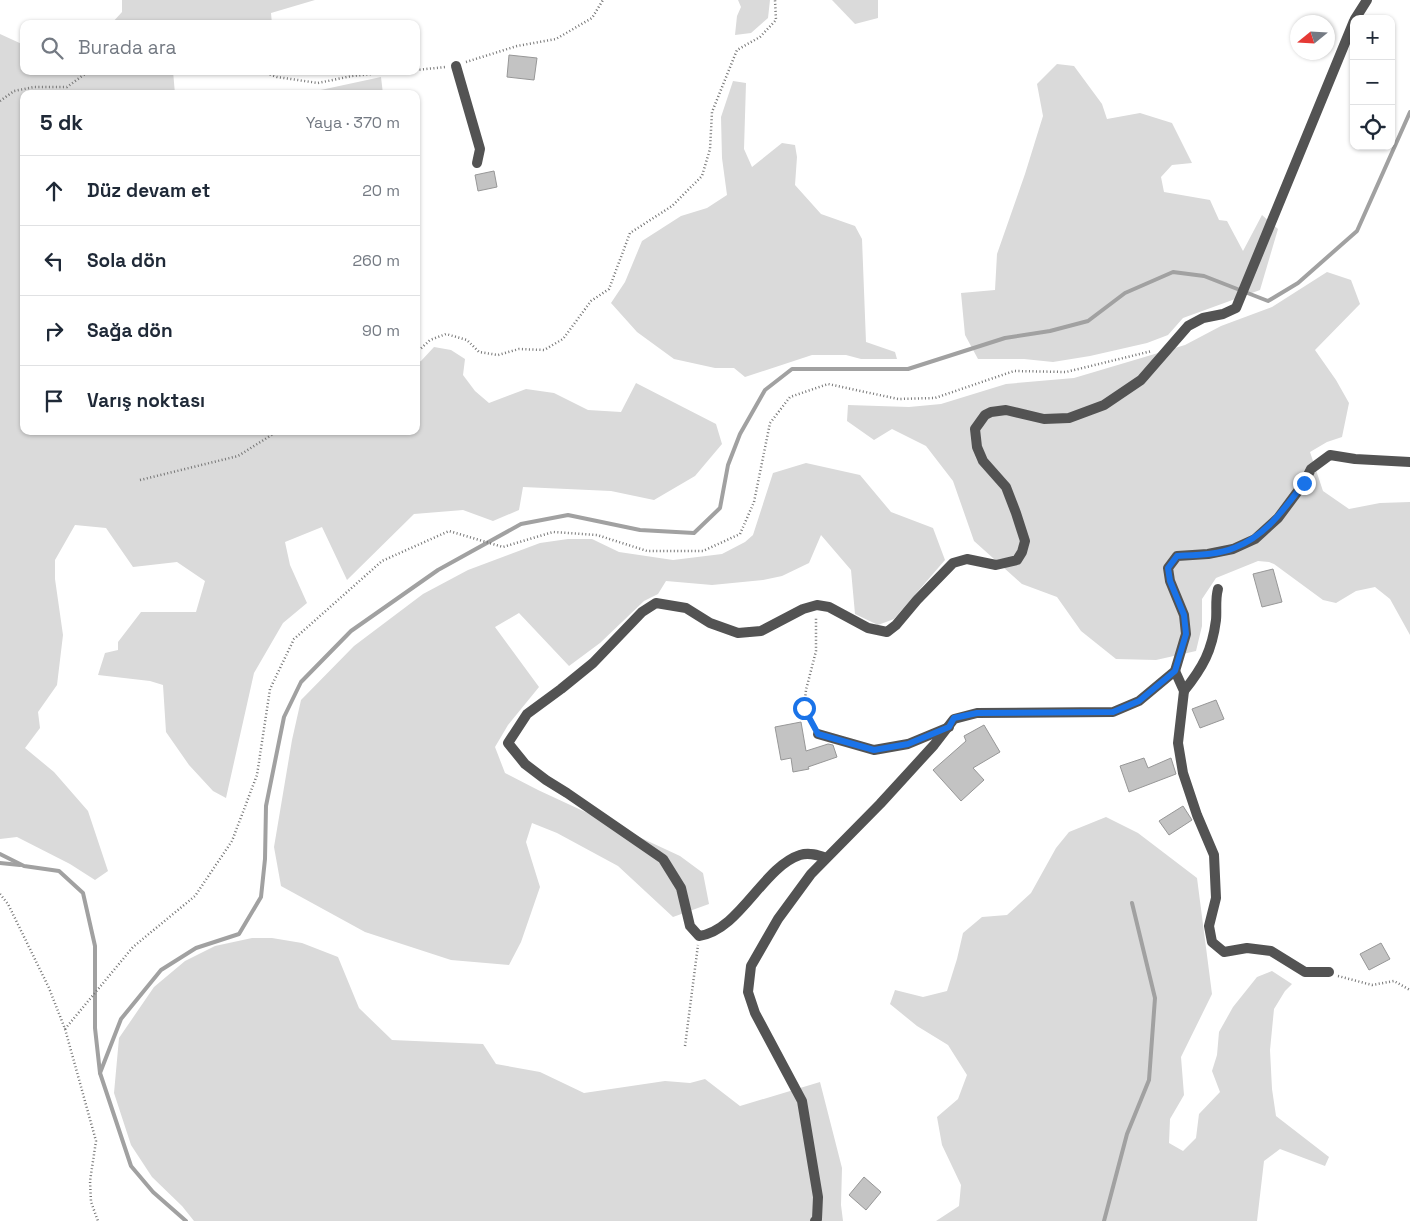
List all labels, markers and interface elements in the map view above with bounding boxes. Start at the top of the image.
north arrow [1290,15,1335,60]
map controls [1350,15,1395,150]
button: + [1350,15,1395,60]
search box [20,20,420,75]
icon: search [38,34,66,62]
text: Burada ara [78,35,176,60]
button: − [1350,60,1395,105]
button: locate [1350,105,1395,150]
text: 5 dk [40,109,83,136]
text: Yaya · 370 m [306,112,400,133]
icon: ahead [40,177,68,205]
text: Düz devam et [87,178,210,203]
text: 20 m [362,180,400,201]
icon: left [40,247,68,275]
text: Sola dön [87,248,166,273]
text: 260 m [352,250,400,271]
icon: right [40,317,68,345]
text: Sağa dön [87,318,173,343]
text: 90 m [362,320,400,341]
icon: arrive [40,387,68,415]
text: Varış noktası [87,388,205,413]
route end [1293,472,1316,495]
route start [793,697,816,720]

